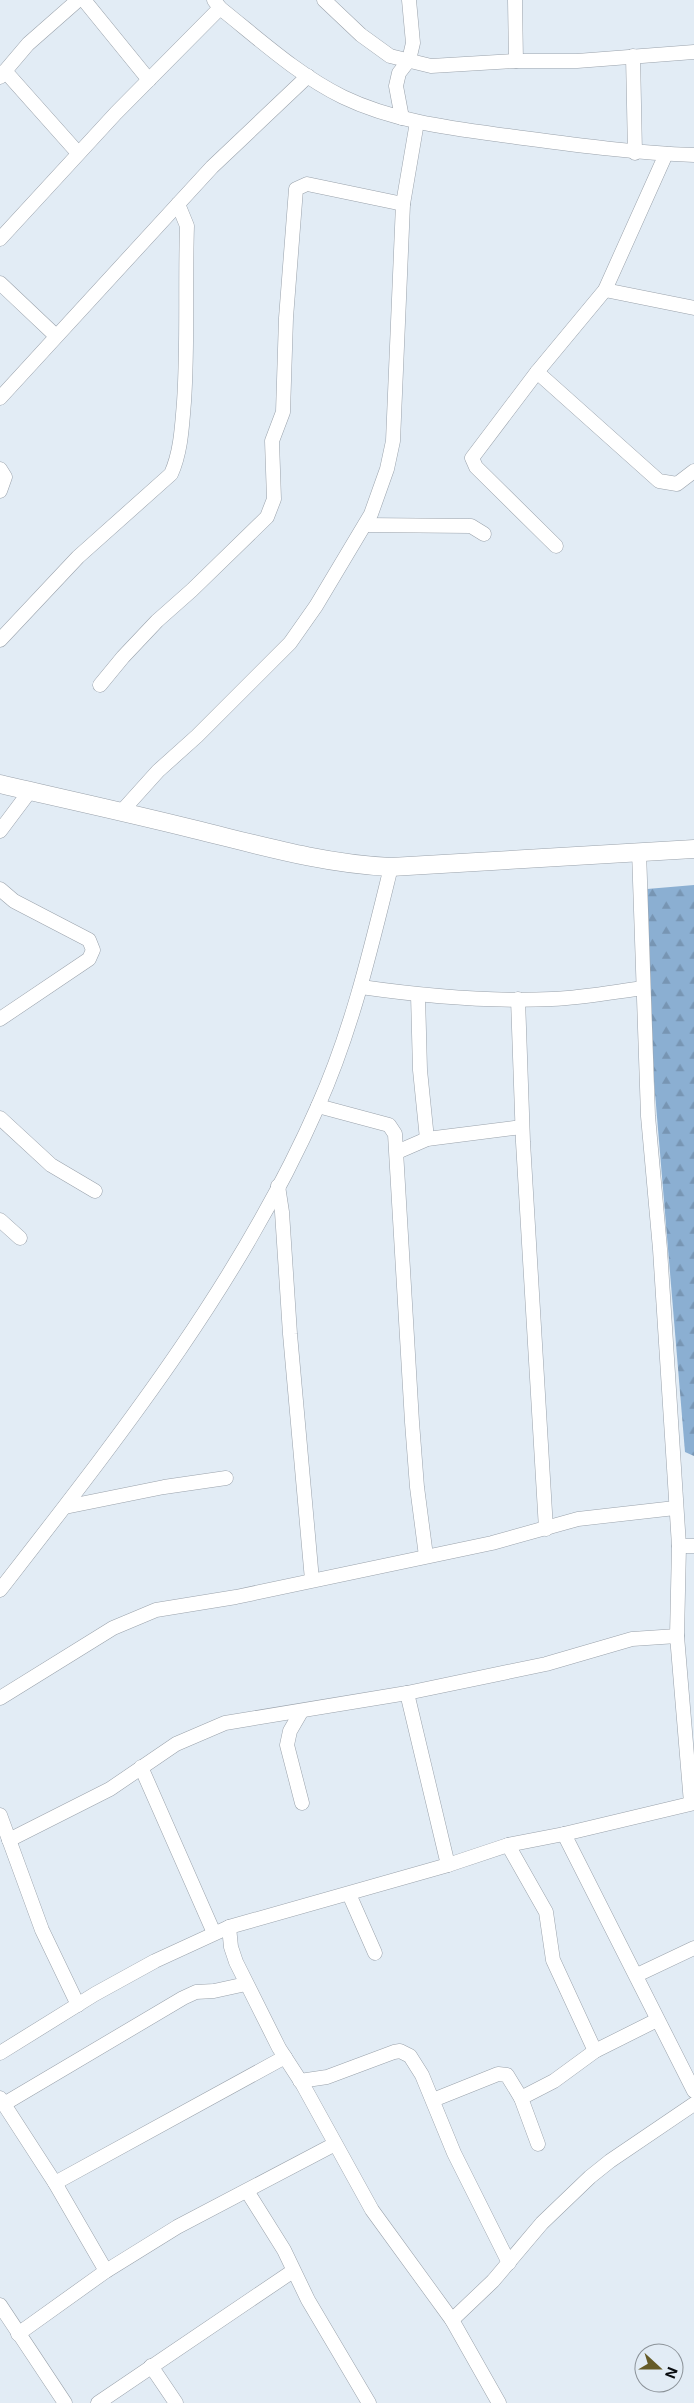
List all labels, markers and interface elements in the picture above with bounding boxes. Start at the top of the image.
north arrow [634,2343,684,2393]
text: N [662,2365,681,2381]

